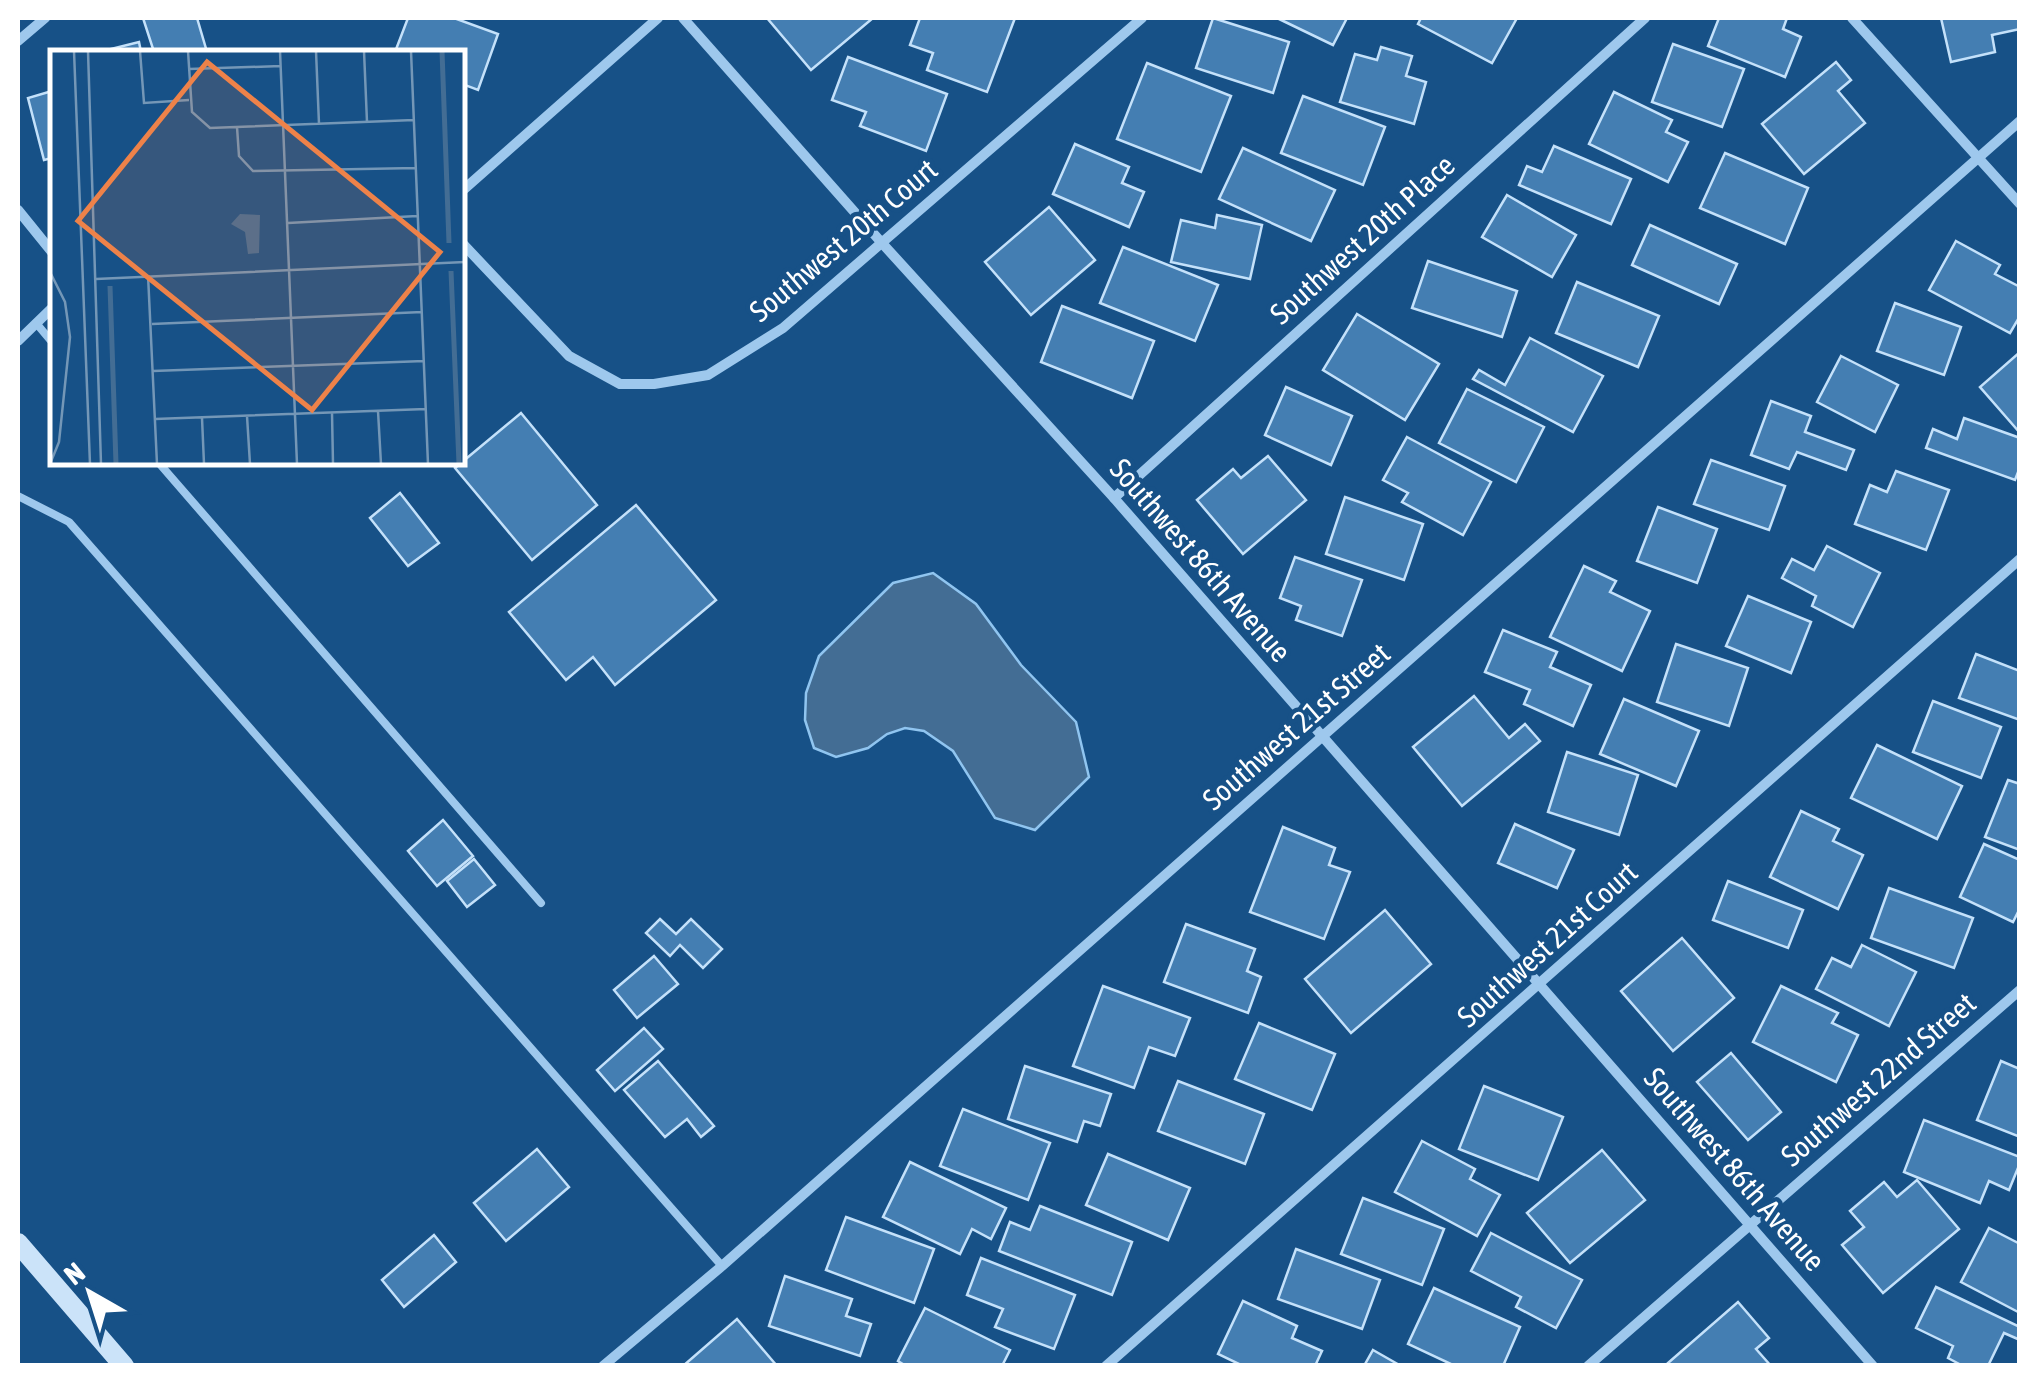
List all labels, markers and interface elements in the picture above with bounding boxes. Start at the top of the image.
inset map [50,50,465,465]
street label: Southwest 20th Place [1263,147,1461,331]
street label: Southwest 20th Court [743,152,943,328]
street label: Southwest 86th Avenue [1104,452,1298,668]
street label: Southwest 21st Street [1196,636,1396,816]
street label: Southwest 21st Court [1450,854,1644,1034]
street label: Southwest 22nd Street [1774,986,1982,1172]
street label: Southwest 86th Avenue [1638,1061,1832,1277]
north arrow [40,1243,140,1343]
text: N [58,1256,91,1291]

